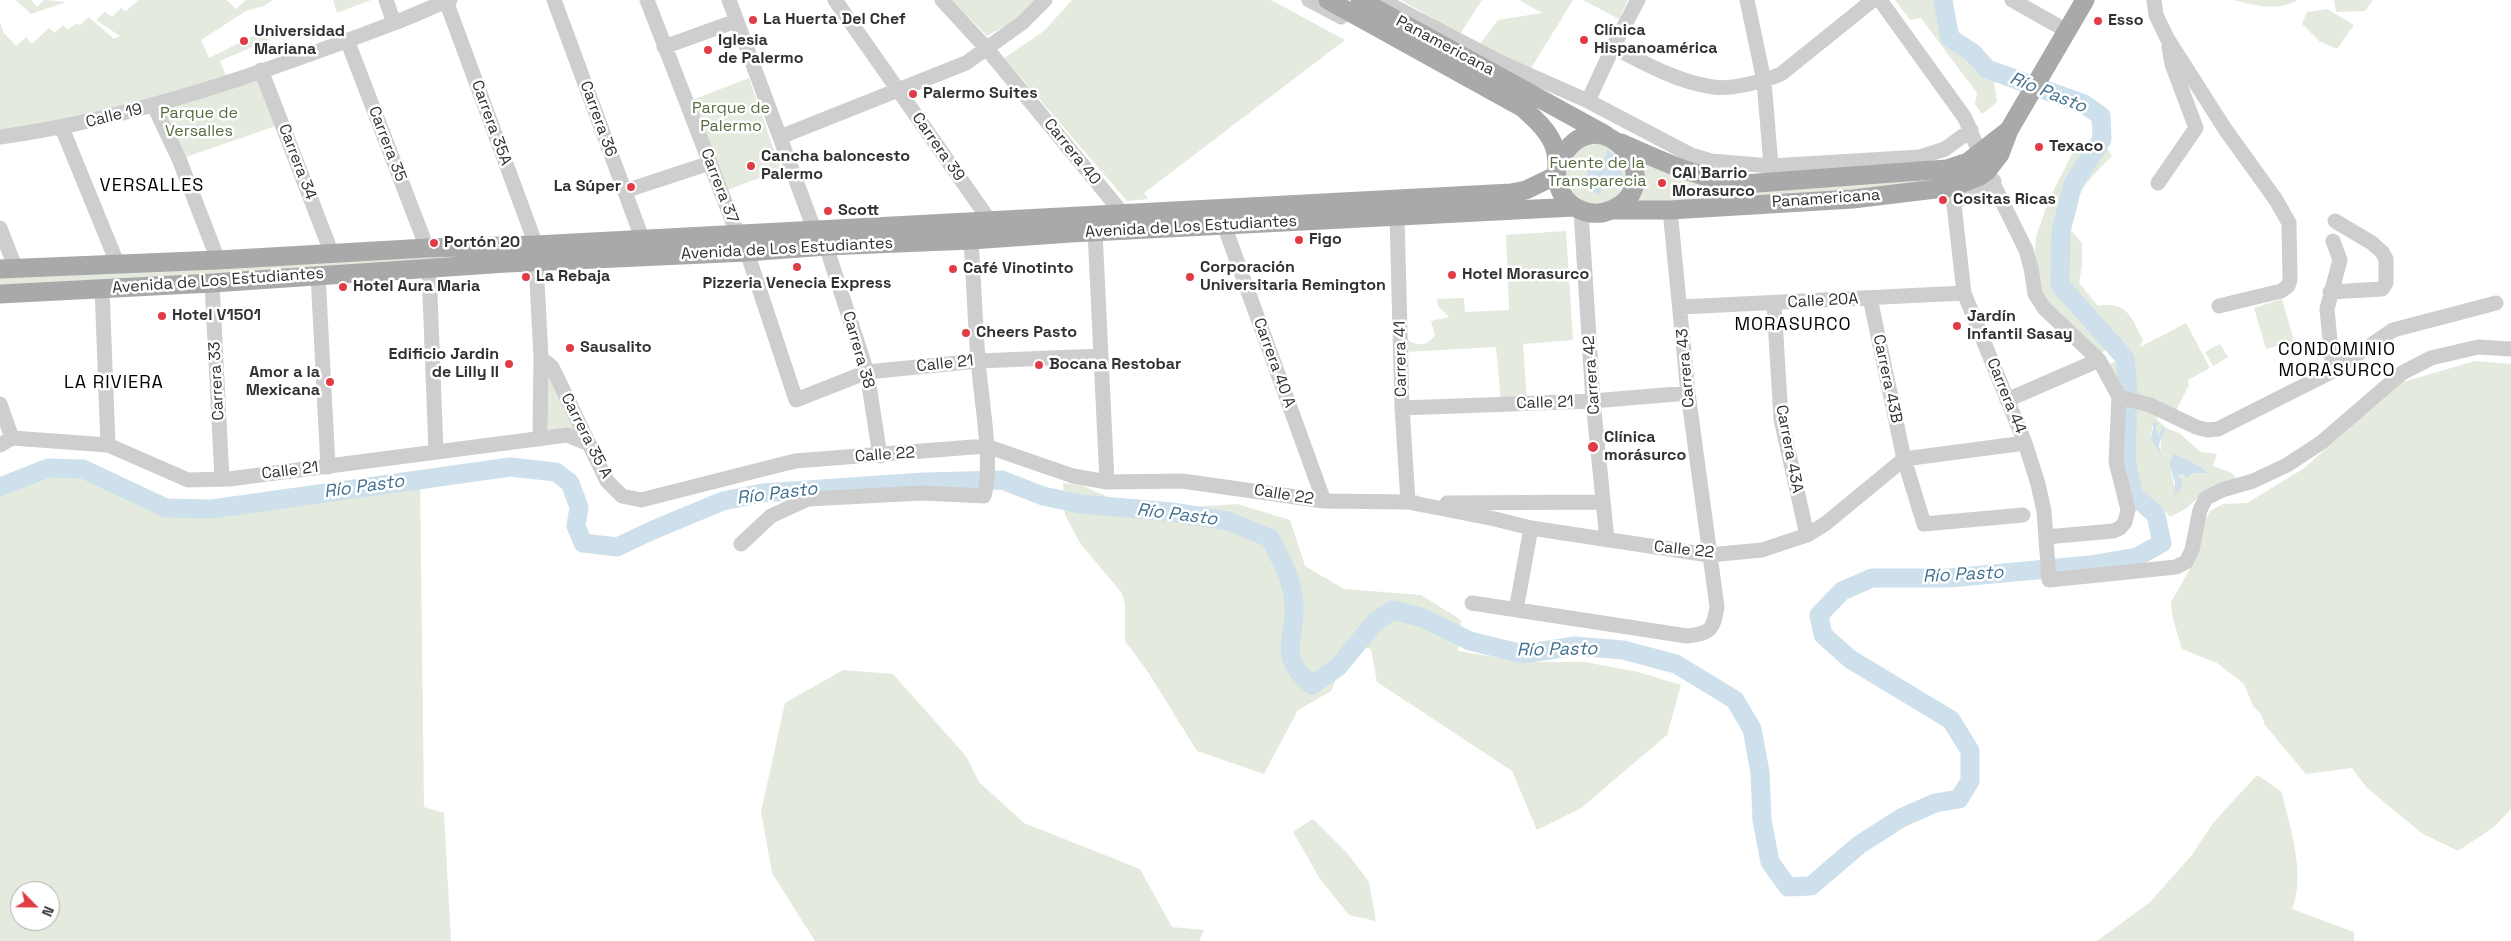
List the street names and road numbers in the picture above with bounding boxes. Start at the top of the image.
street label: Panamericana [1393,12,1497,80]
street label: Carrera 35A [467,78,515,168]
street label: Carrera 36 [575,78,621,160]
street label: Calle 19 [84,100,144,132]
street label: Carrera 35 [364,104,410,184]
street label: Carrera 39 [907,109,969,185]
street label: Carrera 40 [1039,115,1105,189]
street label: Carrera 34 [274,121,320,203]
street label: Carrera 37 [696,146,742,226]
street label: Panamericana [1771,186,1881,212]
street label: Avenida de Los Estudiantes [1084,212,1298,242]
street label: Avenida de Los Estudiantes [680,234,894,264]
street label: Avenida de Los Estudiantes [111,264,325,298]
street label: Calle 20A [1787,290,1859,312]
street label: Carrera 38 [838,309,878,391]
street label: Carrera 40 A [1249,315,1299,411]
street label: Carrera 41 [1391,321,1411,397]
street label: Carrera 43 [1673,328,1699,408]
street label: Carrera 43B [1868,333,1906,425]
street label: Carrera 42 [1580,335,1604,415]
street label: Carrera 33 [205,341,229,421]
street label: Calle 21 [916,351,974,377]
street label: Carrera 44 [1982,355,2030,437]
street label: Carrera 35 A [556,390,616,482]
street label: Calle 21 [1516,392,1574,414]
street label: Carrera 43A [1771,403,1807,495]
street label: Calle 22 [854,443,916,467]
street label: Calle 21 [260,458,320,484]
street label: Calle 22 [1253,481,1315,509]
street label: Calle 22 [1653,537,1715,563]

